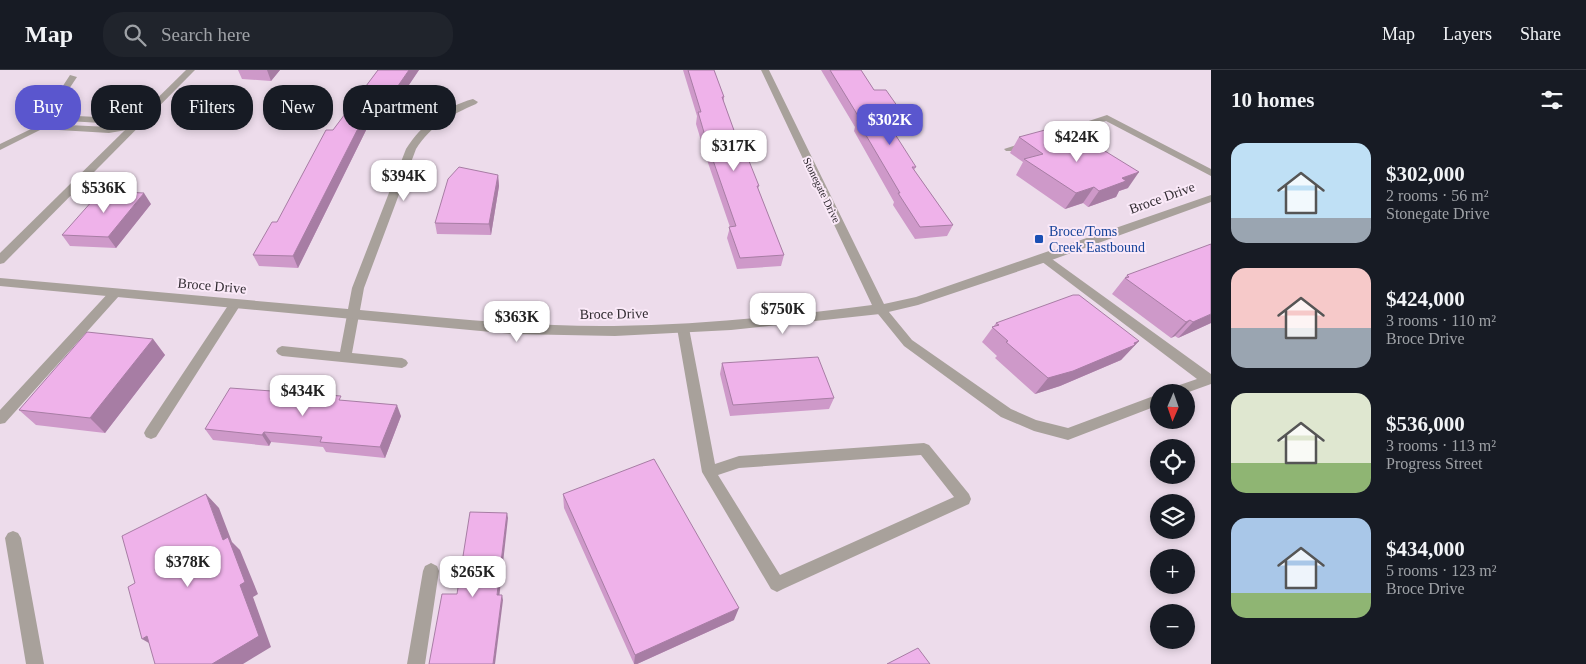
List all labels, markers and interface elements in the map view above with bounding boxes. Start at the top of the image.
search box [103,12,453,57]
text: Map [25,21,73,47]
icon: search [121,21,149,49]
text: Search here [161,24,250,45]
text: Map [1382,24,1415,44]
text: Layers [1443,24,1492,44]
text: Share [1520,24,1561,44]
chip: Buy [15,85,81,130]
chip: Rent [91,85,161,130]
chip: Filters [171,85,253,130]
chip: New [263,85,333,130]
chip: Apartment [343,85,456,130]
icon: filters [1538,86,1566,114]
text: 10 homes [1231,88,1314,112]
pin: $302K [855,104,925,146]
text: $302K [868,111,912,128]
pin: $424K [1042,121,1112,163]
text: $424K [1055,128,1099,145]
pin: $317K [699,129,769,172]
text: $317K [712,137,756,154]
street label: Stonegate Drive [801,155,843,225]
pin: $394K [369,160,439,202]
text: $302,000 [1386,162,1465,186]
icon: home [1271,163,1331,223]
text: $394K [382,167,426,184]
pin: $536K [69,172,139,214]
text: $536K [82,179,126,196]
street label: Broce Drive [1127,179,1197,217]
text: 2 rooms · 56 m² [1386,187,1489,204]
text: Stonegate Drive [1386,205,1490,222]
place label: Broce/Toms Creek Eastbound [1049,224,1145,255]
marker: Broce/Toms Creek Eastbound [1033,233,1045,245]
street label: Broce Drive [177,276,247,296]
text: $424,000 [1386,287,1465,311]
icon: home [1271,288,1331,348]
pin: $750K [748,292,818,335]
pin: $363K [482,300,552,343]
text: $750K [761,300,805,317]
street label: Broce Drive [579,306,649,322]
text: $363K [495,308,539,325]
text: 3 rooms · 110 m² [1386,312,1496,329]
text: Broce Drive [1386,330,1465,347]
pin: $434K [268,374,338,417]
text: $434K [281,382,325,399]
north arrow [1150,384,1195,429]
map controls [1150,384,1195,649]
text: $536,000 [1386,412,1465,436]
icon: home [1271,413,1331,473]
text: 3 rooms · 113 m² [1386,437,1496,454]
button: locate [1150,439,1195,484]
text: Progress Street [1386,455,1482,472]
button: layers [1150,494,1195,539]
text: $434,000 [1386,537,1465,561]
icon: home [1271,538,1331,598]
pin: $378K [153,546,223,588]
button: + [1150,549,1195,594]
text: $378K [166,553,210,570]
pin: $265K [438,556,508,598]
text: 5 rooms · 123 m² [1386,562,1497,579]
text: $265K [451,563,495,580]
text: Broce Drive [1386,580,1465,597]
button: − [1150,604,1195,649]

